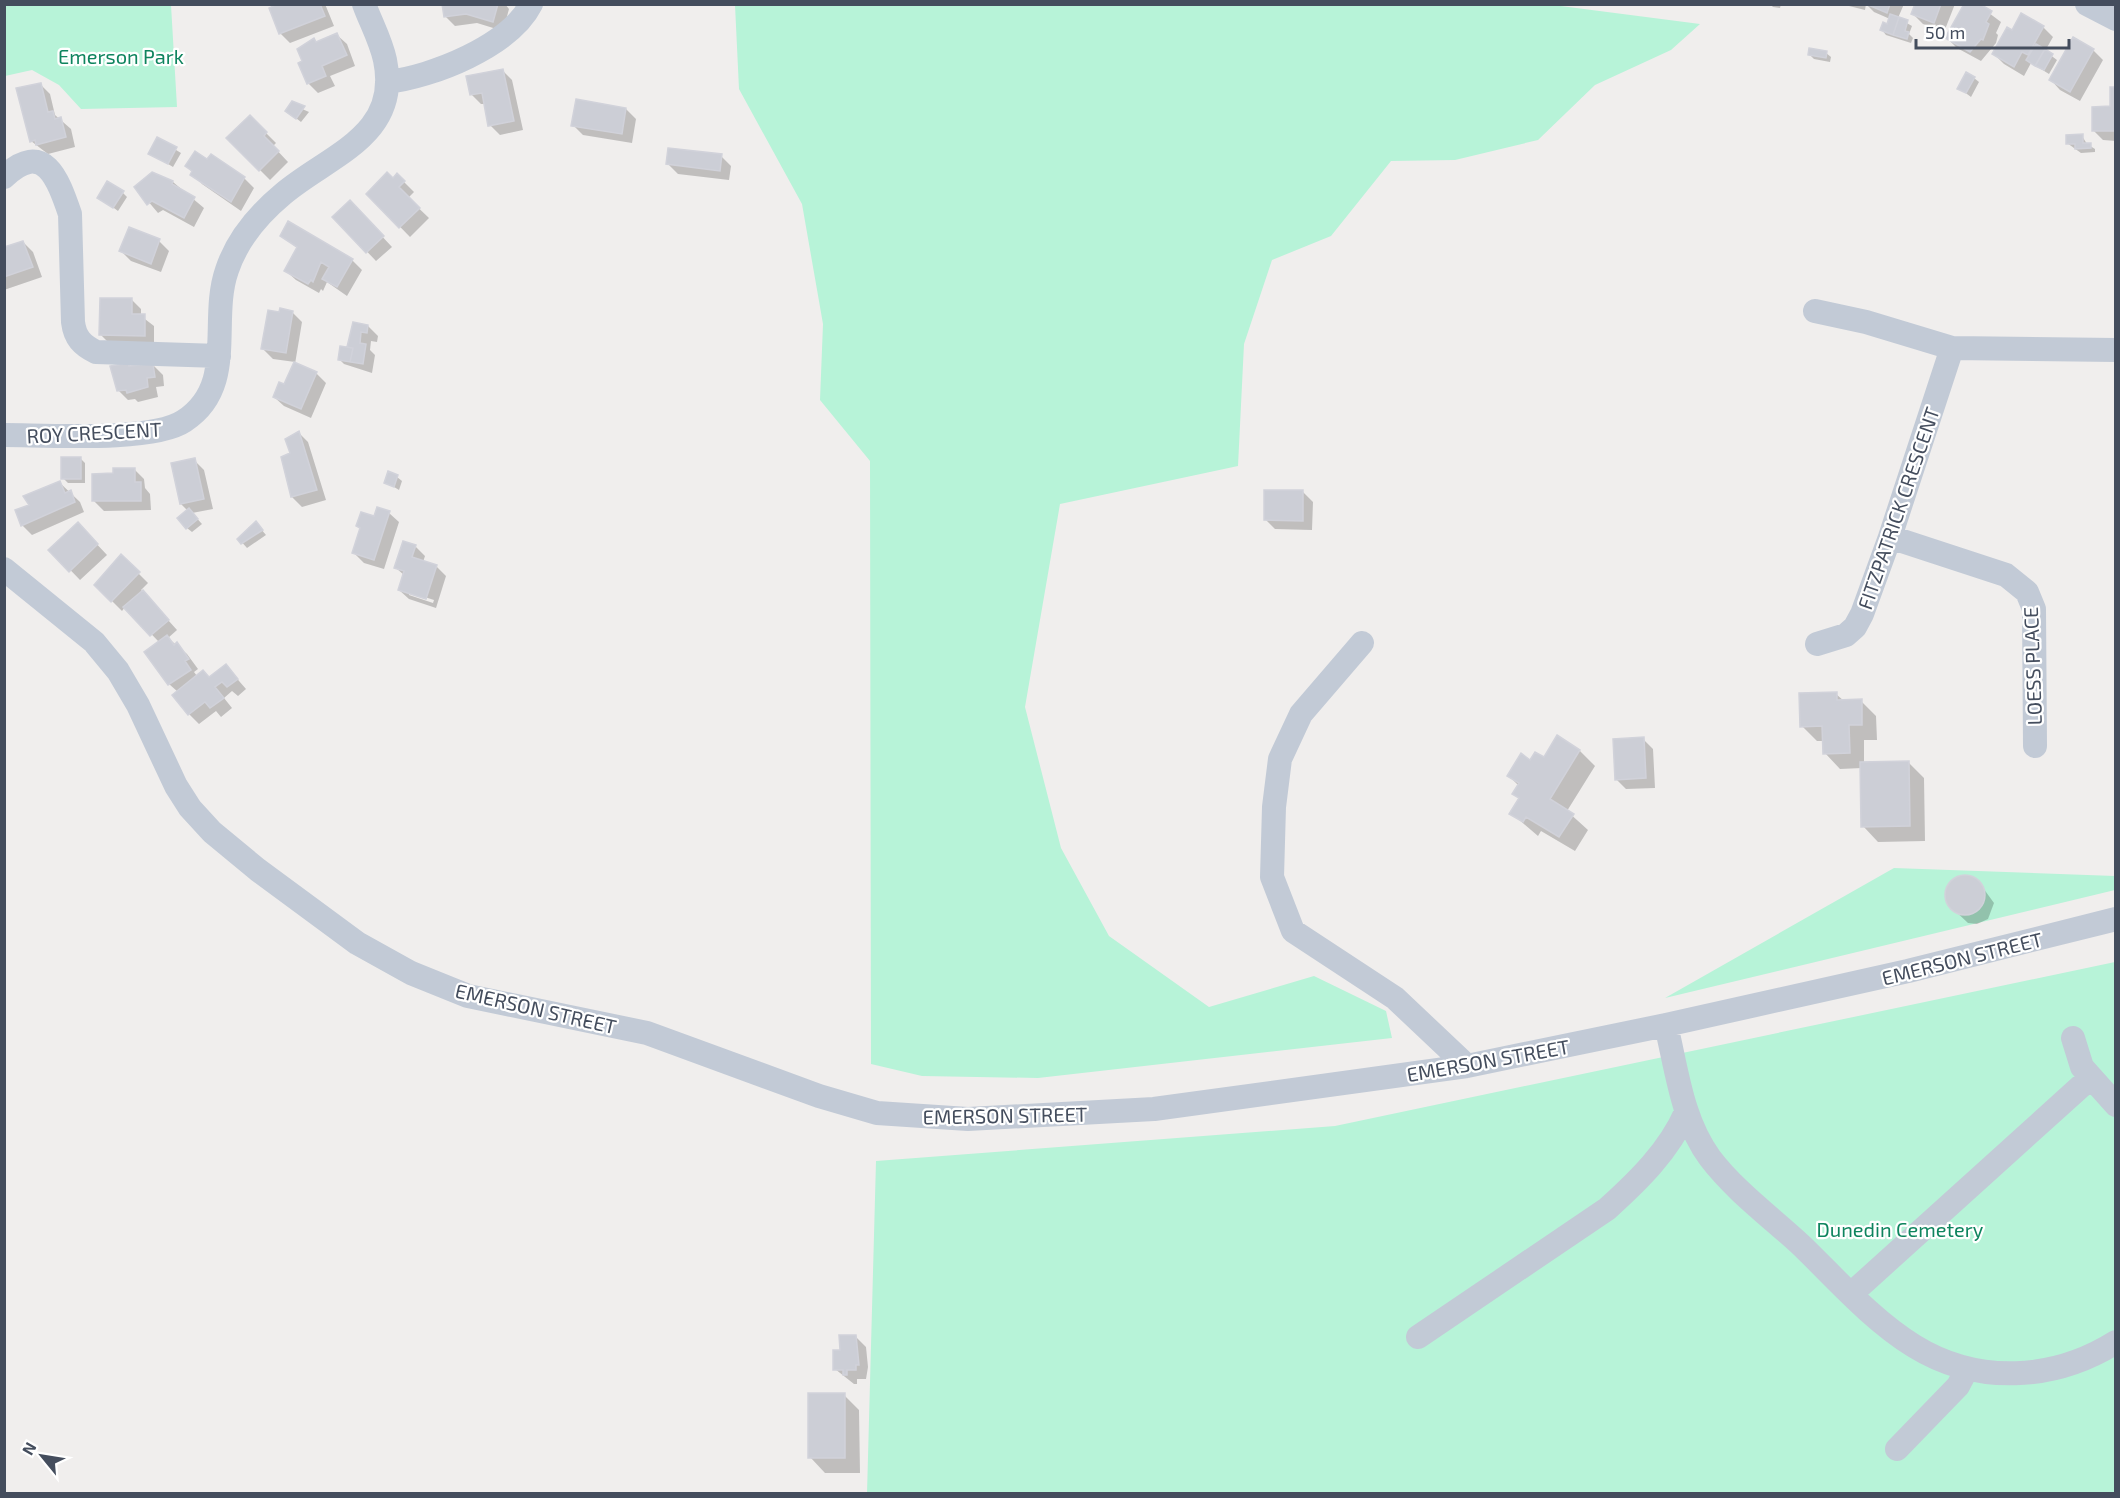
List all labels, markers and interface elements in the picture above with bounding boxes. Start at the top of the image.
scale bar [1916,12,2069,50]
text: 50 m [1925,21,1965,43]
park label: Emerson Park [58,44,184,68]
street label: FITZPATRICK CRESCENT [1852,403,1944,612]
street label: ROY CRESCENT [26,416,163,448]
street label: LOESS PLACE [2018,606,2046,726]
street label: EMERSON STREET [1879,926,2045,990]
street label: EMERSON STREET [453,978,619,1038]
street label: EMERSON STREET [1405,1034,1572,1086]
street label: EMERSON STREET [922,1102,1088,1128]
park label: Dunedin Cemetery [1817,1217,1984,1241]
north arrow [12,1426,72,1486]
text: N [17,1438,40,1458]

